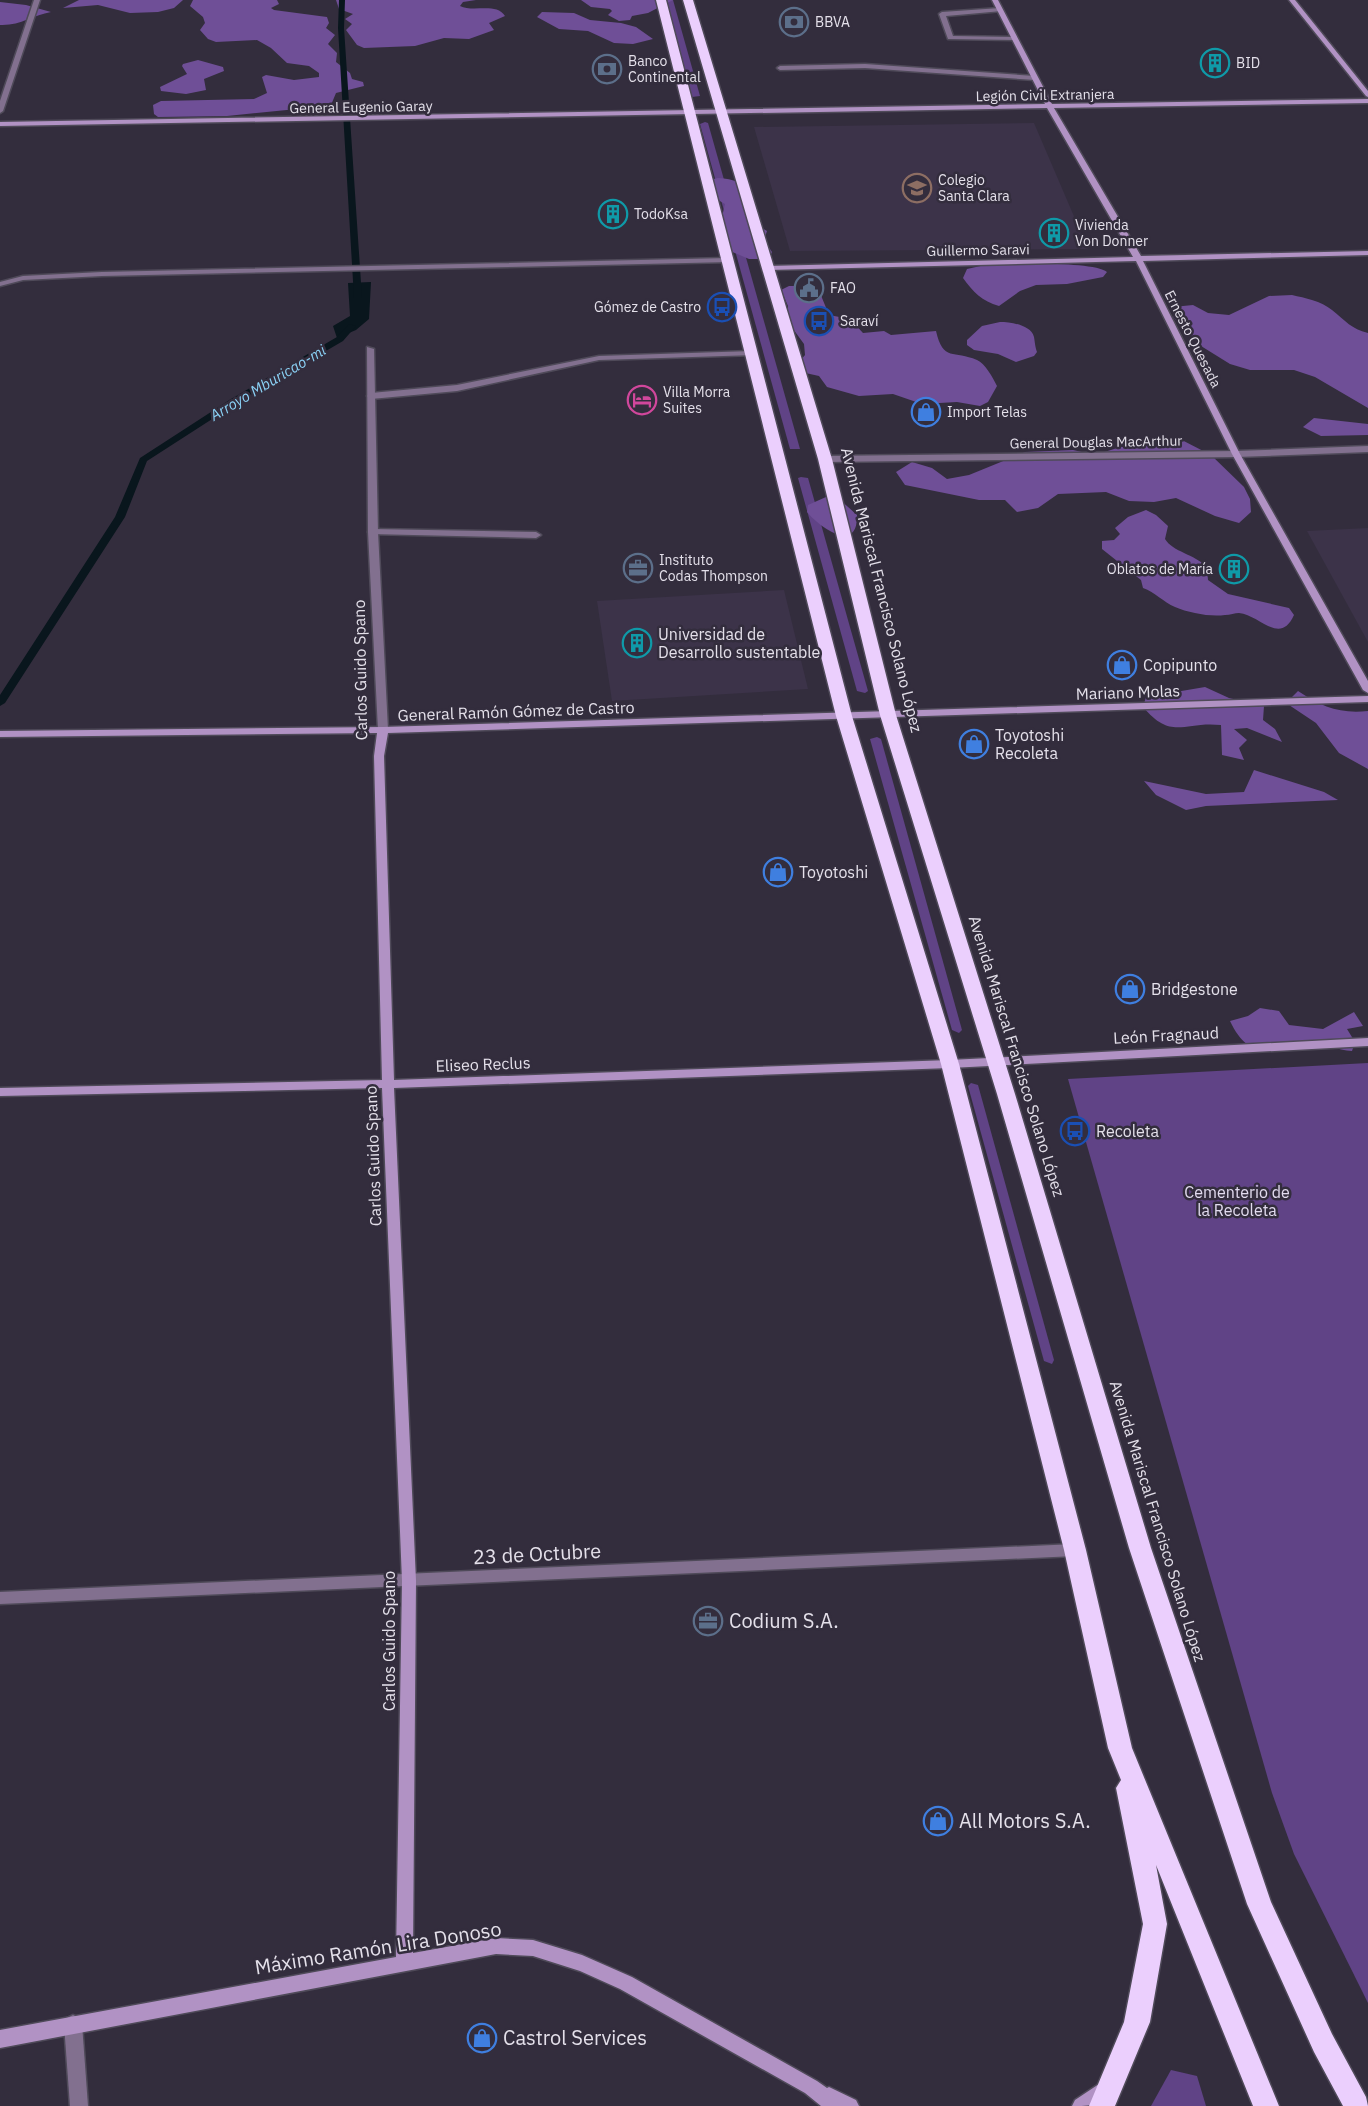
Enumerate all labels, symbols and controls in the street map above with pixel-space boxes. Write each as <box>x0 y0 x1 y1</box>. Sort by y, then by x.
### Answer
bank icon: BBVA <box>778 6 810 38</box>
place label: BBVA <box>815 13 850 31</box>
building icon: BID <box>1199 47 1231 79</box>
place label: Banco Continental <box>628 52 701 86</box>
bank icon: Banco Continental <box>591 53 623 85</box>
place label: BID <box>1236 54 1260 72</box>
street label: Legión Civil Extranjera <box>976 85 1115 105</box>
street label: General Eugenio Garay <box>289 97 433 117</box>
place label: Colegio Santa Clara <box>938 171 1010 205</box>
school or university icon: Colegio Santa Clara <box>901 172 933 204</box>
building icon: TodoKsa <box>597 198 629 230</box>
place label: TodoKsa <box>634 205 689 223</box>
place label: Vivienda Von Donner <box>1075 216 1148 250</box>
building icon: Vivienda Von Donner <box>1038 217 1070 249</box>
street label: Guillermo Saravi <box>926 240 1030 260</box>
public building icon: FAO <box>793 272 825 304</box>
place label: FAO <box>830 279 856 297</box>
street label: Ernesto Quesada <box>1161 287 1226 391</box>
bus stop icon: Gómez de Castro <box>706 291 738 323</box>
place label: Gómez de Castro <box>594 298 701 316</box>
bus stop icon: Saraví <box>803 305 835 337</box>
place label: Saraví <box>840 312 879 330</box>
water label: Arroyo Mburicao-mi <box>205 340 329 425</box>
place label: Villa Morra Suites <box>663 383 731 417</box>
hotel icon: Villa Morra Suites <box>626 384 658 416</box>
shop icon: Import Telas <box>910 396 942 428</box>
place label: Import Telas <box>947 403 1027 421</box>
street label: General Douglas MacArthur <box>1009 431 1183 453</box>
street label: Avenida Mariscal Francisco Solano López <box>837 445 927 735</box>
place label: Instituto Codas Thompson <box>659 551 768 585</box>
office icon: Instituto Codas Thompson <box>622 552 654 584</box>
building icon: Oblatos de María <box>1218 553 1250 585</box>
place label: Oblatos de María <box>1107 560 1214 578</box>
street label: Carlos Guido Spano <box>349 599 371 740</box>
place label: Universidad de Desarrollo sustentable <box>658 624 821 662</box>
building icon: Universidad de Desarrollo sustentable <box>621 627 653 659</box>
shop icon: Copipunto <box>1106 649 1138 681</box>
place label: Copipunto <box>1143 655 1217 675</box>
street label: Mariano Molas <box>1075 680 1181 704</box>
street label: General Ramón Gómez de Castro <box>397 697 635 725</box>
place label: Toyotoshi Recoleta <box>995 725 1064 763</box>
shop icon: Toyotoshi Recoleta <box>958 728 990 760</box>
shop icon: Toyotoshi <box>762 856 794 888</box>
place label: Toyotoshi <box>799 862 868 882</box>
street label: Avenida Mariscal Francisco Solano López <box>965 913 1069 1199</box>
shop icon: Bridgestone <box>1114 973 1146 1005</box>
place label: Bridgestone <box>1151 979 1238 999</box>
street label: León Fragnaud <box>1113 1022 1219 1048</box>
street label: Eliseo Reclus <box>435 1052 531 1076</box>
street label: Carlos Guido Spano <box>361 1085 385 1227</box>
bus stop icon: Recoleta <box>1059 1115 1091 1147</box>
place label: Recoleta <box>1096 1121 1159 1141</box>
park label: Cementerio de la Recoleta <box>1184 1182 1290 1220</box>
street label: Avenida Mariscal Francisco Solano López <box>1106 1378 1210 1664</box>
street label: 23 de Octubre <box>472 1537 602 1570</box>
street label: Carlos Guido Spano <box>379 1571 399 1711</box>
office icon: Codium S.A. <box>692 1605 724 1637</box>
place label: Codium S.A. <box>729 1607 839 1634</box>
shop icon: All Motors S.A. <box>922 1805 954 1837</box>
place label: All Motors S.A. <box>959 1807 1091 1834</box>
street label: Máximo Ramón Lira Donoso <box>253 1915 503 1980</box>
shop icon: Castrol Services <box>466 2022 498 2054</box>
place label: Castrol Services <box>503 2024 647 2051</box>

